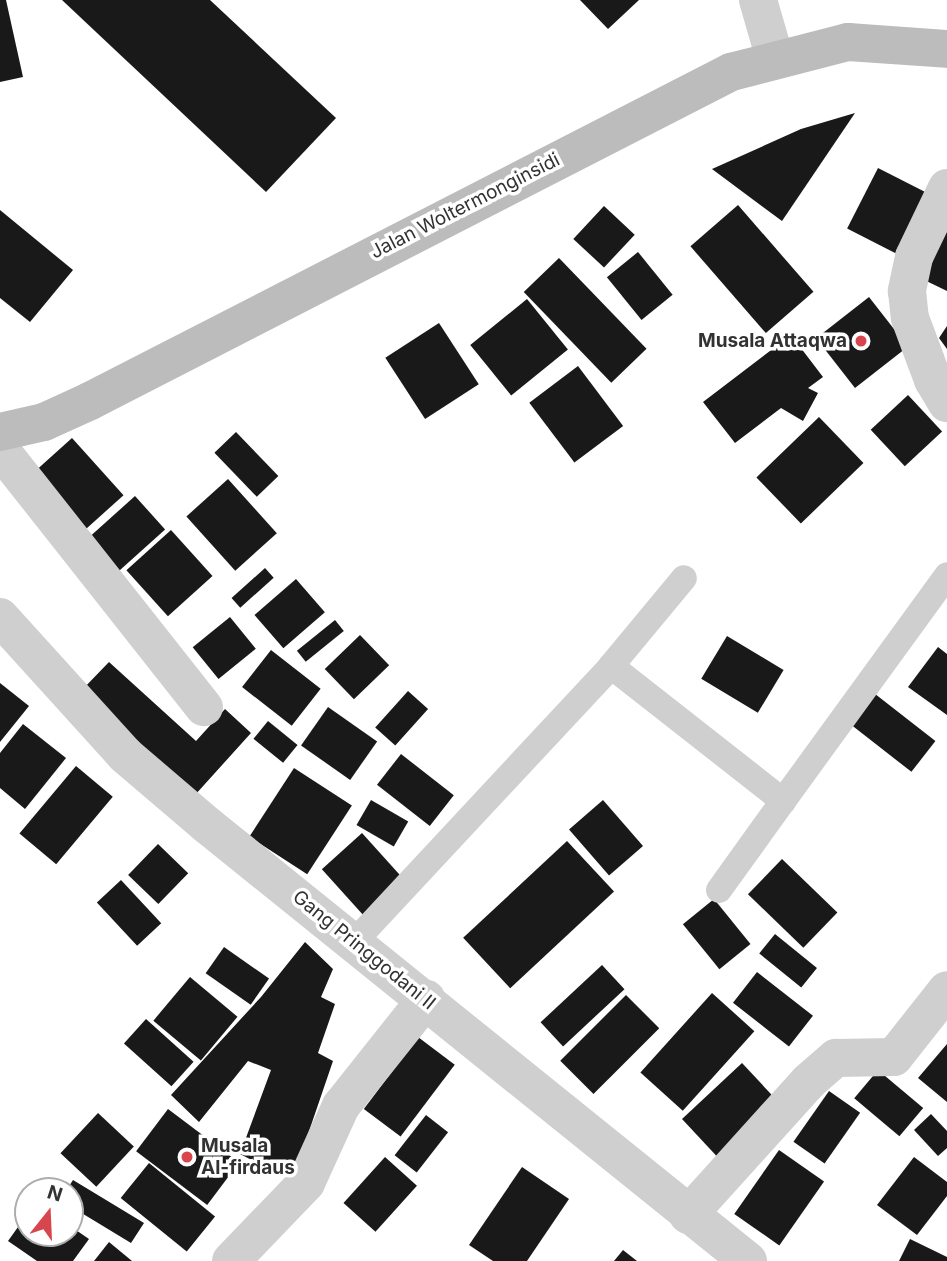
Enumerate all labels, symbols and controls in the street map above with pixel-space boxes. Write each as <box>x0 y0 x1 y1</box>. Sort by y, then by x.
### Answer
street label: Jalan Woltermonginsidi <box>366 148 564 264</box>
place label: Musala Attaqwa <box>698 330 847 352</box>
marker: Musala Attaqwa <box>853 333 869 349</box>
street label: Gang Pringgodani II <box>288 885 440 1015</box>
place label: Musala Al-firdaus <box>201 1135 295 1179</box>
marker: Musala Al-firdaus <box>179 1149 195 1165</box>
north arrow <box>14 1177 84 1247</box>
text: N <box>45 1180 65 1207</box>

